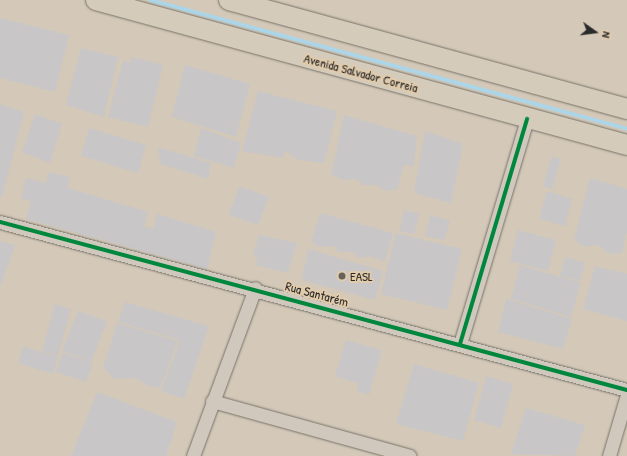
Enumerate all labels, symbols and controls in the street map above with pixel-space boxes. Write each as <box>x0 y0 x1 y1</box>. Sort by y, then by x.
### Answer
north arrow <box>575 12 615 52</box>
text: N <box>599 30 614 39</box>
street label: Avenida Salvador Correia <box>302 50 420 96</box>
place label: EASL <box>350 268 373 284</box>
marker: EASL <box>337 271 347 281</box>
street label: Rua Santarém <box>284 278 350 310</box>

